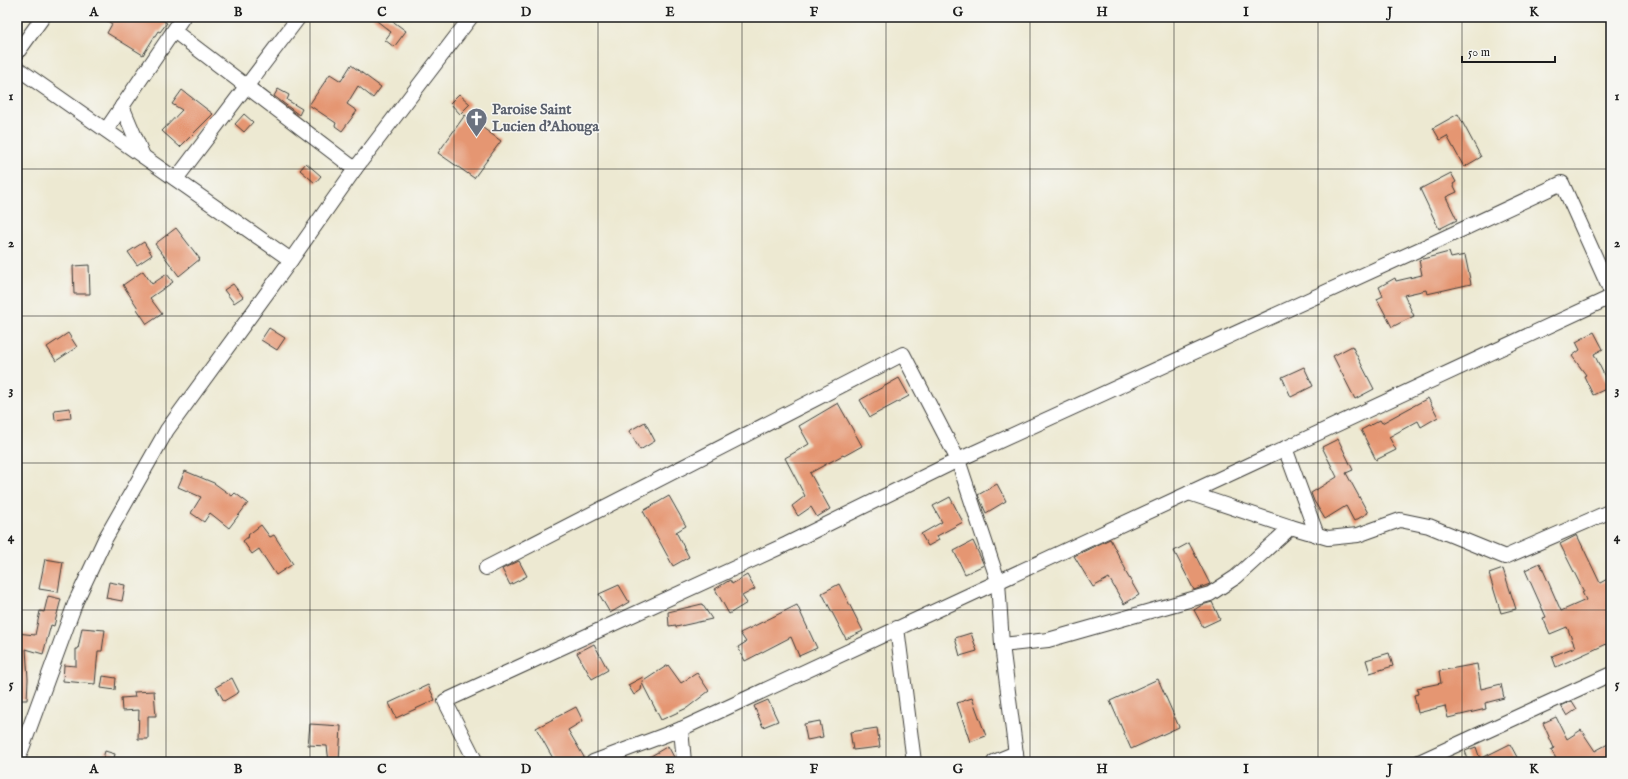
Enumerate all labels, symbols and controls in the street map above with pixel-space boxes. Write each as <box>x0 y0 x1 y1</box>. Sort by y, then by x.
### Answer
text: A <box>89 4 100 21</box>
text: B <box>234 4 243 21</box>
text: C <box>377 4 387 21</box>
text: D <box>521 4 532 21</box>
text: E <box>665 4 675 21</box>
text: F <box>810 4 819 21</box>
text: G <box>953 4 964 21</box>
text: H <box>1096 4 1108 21</box>
text: I <box>1243 4 1249 21</box>
text: J <box>1385 4 1393 21</box>
text: K <box>1529 4 1539 21</box>
scale bar <box>1462 38 1555 64</box>
text: 50 m <box>1468 45 1490 60</box>
text: 1 <box>9 88 14 105</box>
text: 1 <box>1615 88 1620 105</box>
place label: Paroise Saint Lucien d'Ahouga <box>492 100 599 136</box>
church icon: Paroise Saint Lucien d'Ahouga <box>464 105 490 138</box>
text: 2 <box>8 235 14 252</box>
text: 2 <box>1614 235 1620 252</box>
text: 3 <box>9 382 14 399</box>
text: 3 <box>1615 382 1620 399</box>
text: 4 <box>8 529 15 546</box>
text: 4 <box>1614 529 1621 546</box>
text: 5 <box>9 676 14 693</box>
text: 5 <box>1615 676 1620 693</box>
text: A <box>89 761 100 778</box>
text: B <box>234 761 243 778</box>
text: C <box>377 761 387 778</box>
text: D <box>521 761 532 778</box>
text: E <box>665 761 675 778</box>
text: F <box>810 761 819 778</box>
text: G <box>953 761 964 778</box>
text: H <box>1096 761 1108 778</box>
text: I <box>1243 761 1249 778</box>
text: J <box>1385 761 1393 778</box>
text: K <box>1529 761 1539 778</box>

